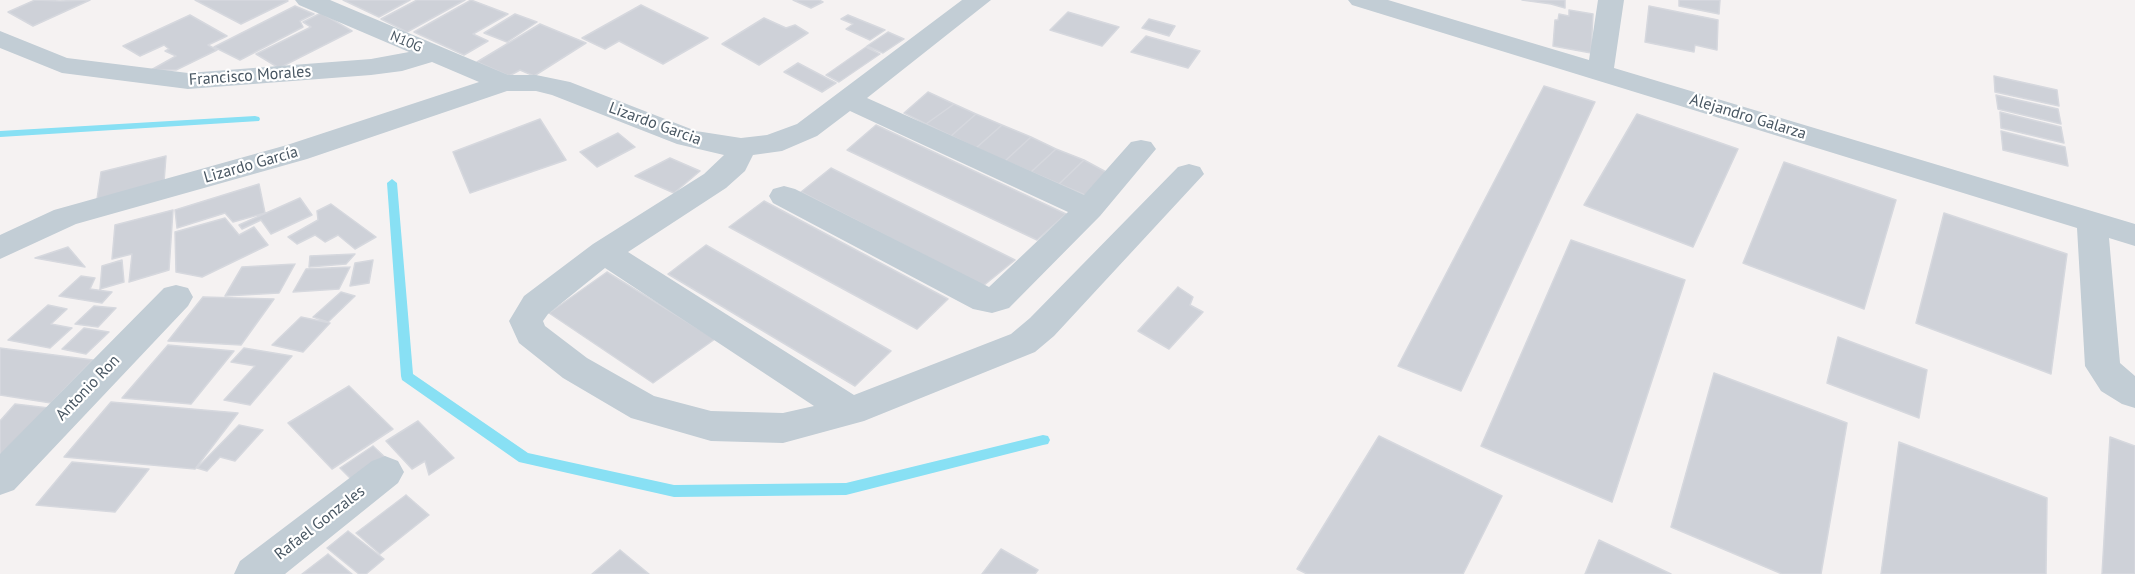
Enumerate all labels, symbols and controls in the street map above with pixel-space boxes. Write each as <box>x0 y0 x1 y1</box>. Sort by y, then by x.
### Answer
street label: N10G <box>387 28 425 56</box>
street label: Francisco Morales <box>188 62 312 90</box>
street label: Alejandro Galarza <box>1687 90 1809 144</box>
street label: Lizardo Garcia <box>606 98 704 150</box>
street label: Lizardo García <box>202 142 300 188</box>
street label: Antonio Ron <box>52 351 124 425</box>
street label: Rafael Gonzales <box>271 482 369 564</box>

